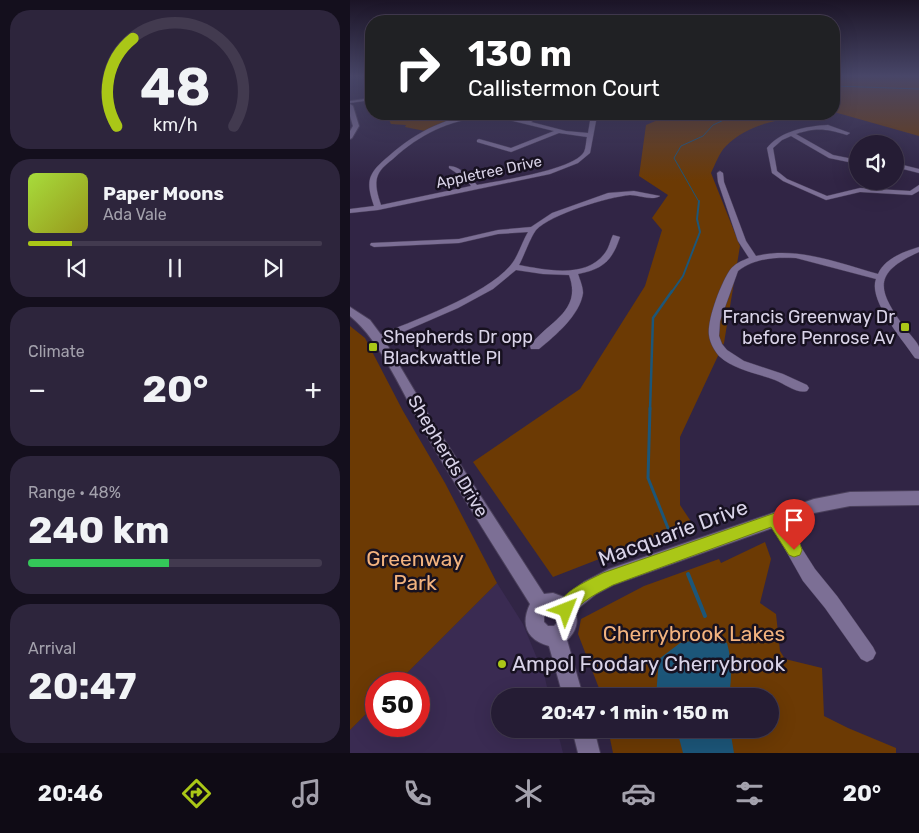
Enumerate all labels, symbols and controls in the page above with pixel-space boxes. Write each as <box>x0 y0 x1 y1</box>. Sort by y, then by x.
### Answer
text: 130 m <box>468 33 572 75</box>
icon: right <box>385 35 450 100</box>
text: 48 <box>140 56 210 118</box>
text: Callistermon Court <box>468 75 660 102</box>
text: km/h <box>153 114 197 135</box>
map controls <box>849 135 904 190</box>
button: sound <box>849 135 904 190</box>
street label: Appletree Drive <box>434 152 544 192</box>
text: Paper Moons <box>103 182 224 205</box>
text: Ada Vale <box>103 205 167 224</box>
icon: previous <box>63 254 91 282</box>
icon: pause <box>161 254 189 282</box>
icon: next <box>259 254 287 282</box>
place label: Francis Greenway Dr before Penrose Av <box>722 306 895 349</box>
marker: Francis Greenway Dr before Penrose Av <box>899 321 911 333</box>
place label: Shepherds Dr opp Blackwattle Pl <box>383 326 533 369</box>
marker: Shepherds Dr opp Blackwattle Pl <box>367 341 379 353</box>
text: Climate <box>28 342 85 361</box>
text: 20° <box>142 366 208 412</box>
text: − <box>28 373 46 406</box>
text: + <box>305 373 322 406</box>
street label: Shepherds Drive <box>403 391 493 521</box>
text: Range · 48% <box>28 483 121 502</box>
street label: Macquarie Drive <box>595 494 751 571</box>
pin <box>773 499 815 550</box>
icon: arrive <box>780 506 808 534</box>
text: 240 km <box>28 507 169 553</box>
park label: Greenway Park <box>366 546 464 595</box>
position arrow <box>539 583 591 635</box>
park label: Cherrybrook Lakes <box>603 621 785 646</box>
text: Arrival <box>28 639 76 658</box>
place label: Ampol Foodary Cherrybrook <box>512 651 785 676</box>
marker: Ampol Foodary Cherrybrook <box>496 658 508 670</box>
text: 20:47 <box>28 663 136 709</box>
speed limit sign: 50 <box>365 672 430 737</box>
text: 20:47 · 1 min · 150 m <box>541 701 729 724</box>
icon: directions <box>179 776 214 811</box>
icon: music <box>289 776 324 811</box>
icon: phone <box>400 776 435 811</box>
icon: climate <box>511 776 546 811</box>
icon: car <box>621 776 656 811</box>
icon: filters <box>732 776 767 811</box>
text: 20:46 <box>38 780 103 807</box>
text: 20° <box>843 780 881 807</box>

